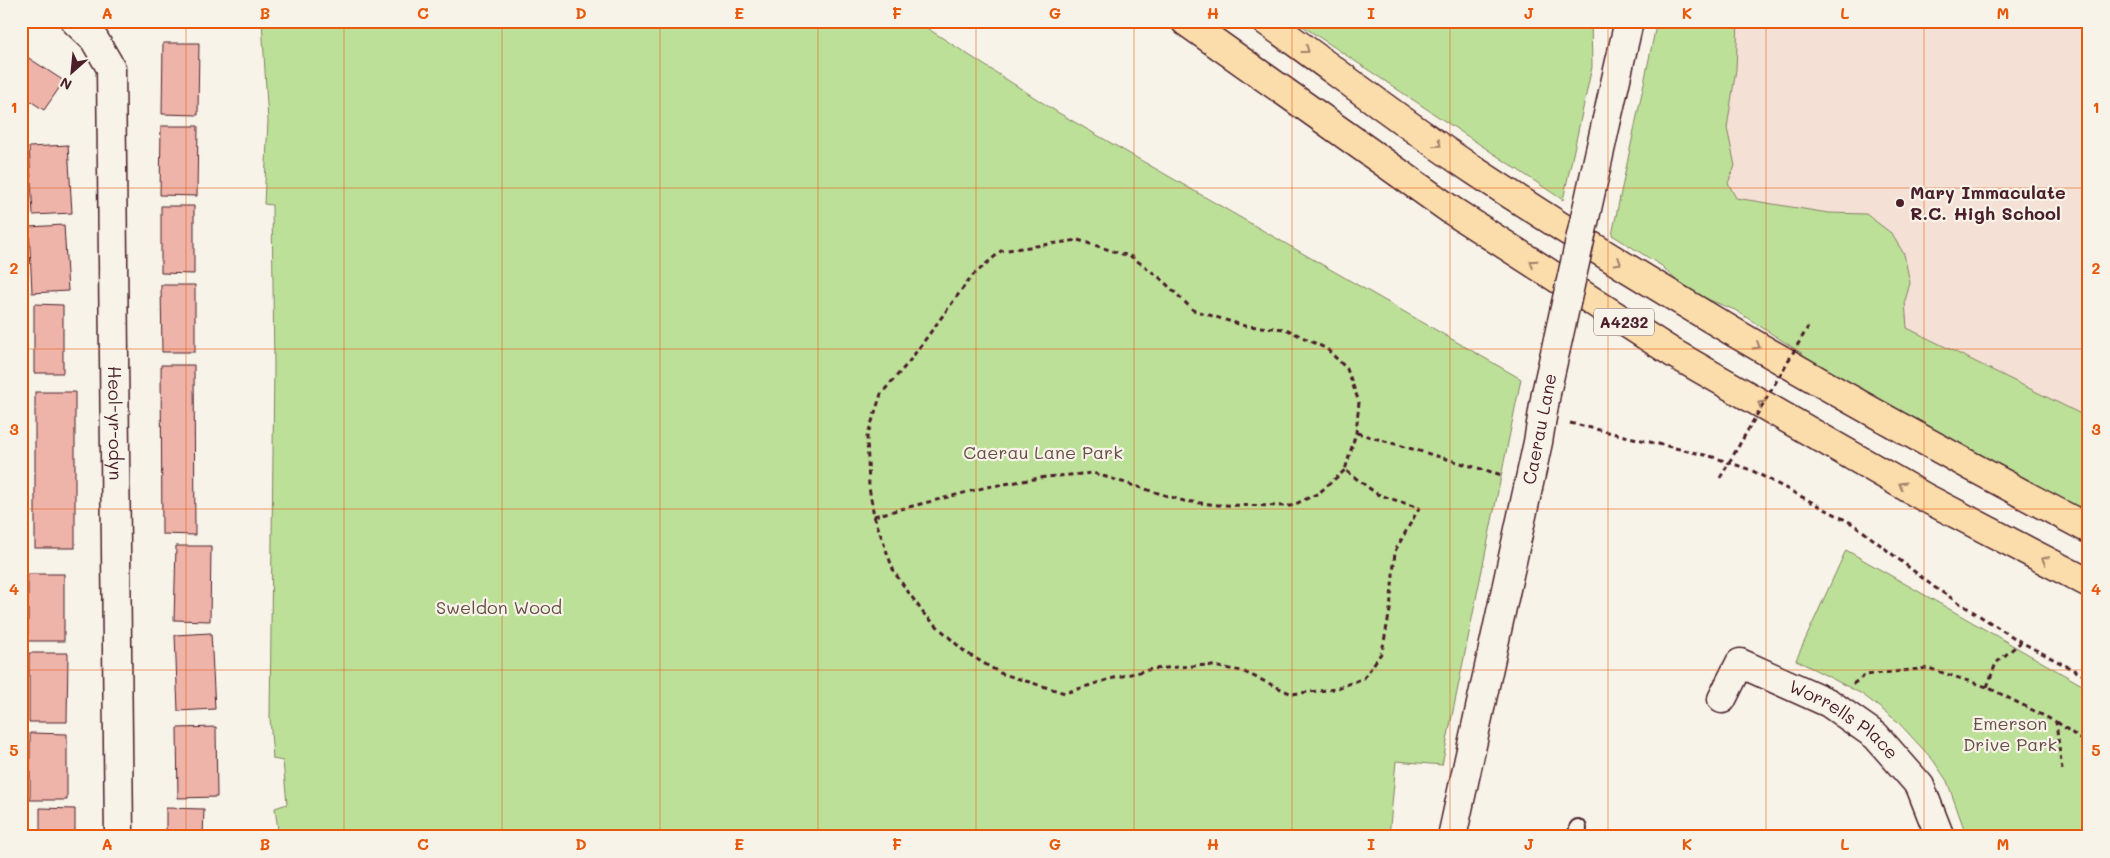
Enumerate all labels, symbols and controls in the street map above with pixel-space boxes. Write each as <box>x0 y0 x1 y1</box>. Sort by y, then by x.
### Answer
text: A <box>101 2 113 23</box>
text: B <box>260 2 270 23</box>
text: C <box>417 2 429 23</box>
text: D <box>575 2 587 23</box>
text: E <box>734 2 744 23</box>
text: F <box>892 2 902 23</box>
text: G <box>1049 2 1061 23</box>
text: H <box>1207 2 1219 23</box>
text: I <box>1367 2 1375 23</box>
text: J <box>1524 2 1534 23</box>
text: K <box>1682 2 1692 23</box>
text: L <box>1840 2 1850 23</box>
text: M <box>1997 2 2009 23</box>
one-way arrow <box>1300 44 1310 53</box>
north arrow <box>48 48 98 98</box>
text: N <box>57 73 75 95</box>
text: 1 <box>10 96 18 117</box>
text: 1 <box>2092 96 2100 117</box>
one-way arrow <box>1432 139 1441 147</box>
place label: Mary Immaculate R.C. High School <box>1910 180 2066 225</box>
marker: Mary Immaculate R.C. High School <box>1894 197 1906 209</box>
one-way arrow <box>1612 255 1621 265</box>
text: 2 <box>10 257 19 278</box>
text: 2 <box>2092 257 2101 278</box>
one-way arrow <box>1530 260 1539 269</box>
road number: A4232 <box>1594 308 1654 336</box>
one-way arrow <box>1751 340 1760 350</box>
street label: Heol-yr-odyn <box>103 366 128 480</box>
street label: Caerau Lane <box>1516 371 1562 486</box>
one-way arrow <box>1757 400 1766 410</box>
text: 3 <box>9 418 19 439</box>
text: 3 <box>2091 418 2101 439</box>
park label: Caerau Lane Park <box>963 440 1123 464</box>
one-way arrow <box>1898 481 1907 491</box>
one-way arrow <box>2042 556 2051 566</box>
text: 4 <box>9 578 19 599</box>
text: 4 <box>2091 578 2101 599</box>
park label: Sweldon Wood <box>436 595 562 619</box>
street label: Worrells Place <box>1786 674 1904 764</box>
park label: Emerson Drive Park <box>1963 711 2057 756</box>
text: 5 <box>9 739 19 760</box>
text: 5 <box>2091 739 2101 760</box>
text: A <box>101 833 113 854</box>
text: B <box>260 833 270 854</box>
text: C <box>417 833 429 854</box>
text: D <box>575 833 587 854</box>
text: E <box>734 833 744 854</box>
text: F <box>892 833 902 854</box>
text: G <box>1049 833 1061 854</box>
text: H <box>1207 833 1219 854</box>
text: I <box>1367 833 1375 854</box>
text: J <box>1524 833 1534 854</box>
text: K <box>1682 833 1692 854</box>
text: L <box>1840 833 1850 854</box>
text: M <box>1997 833 2009 854</box>

